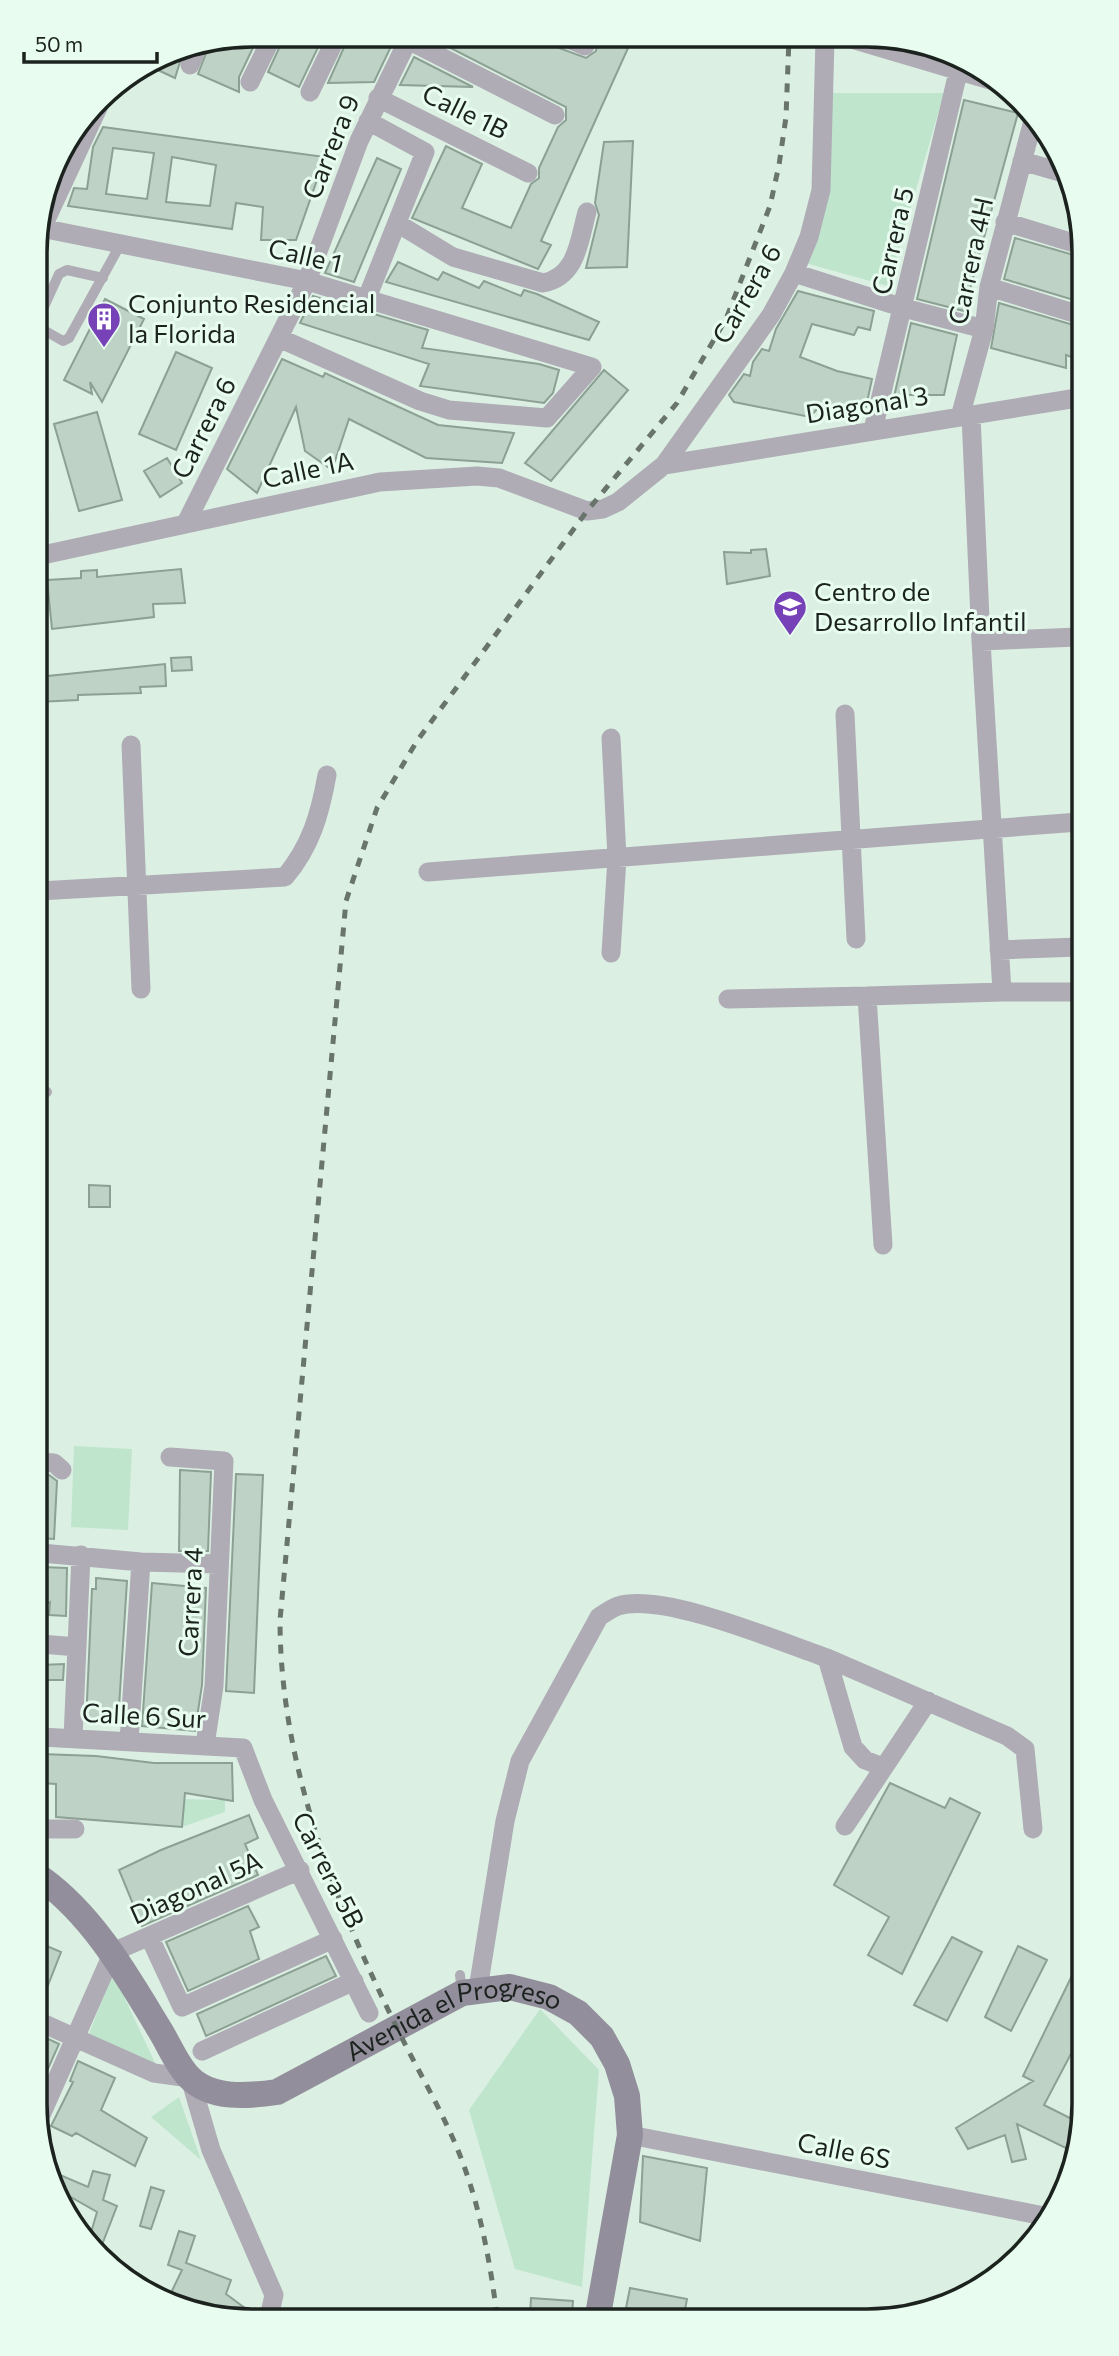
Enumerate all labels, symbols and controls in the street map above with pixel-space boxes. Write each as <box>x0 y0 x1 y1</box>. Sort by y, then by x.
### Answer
scale bar <box>24 21 158 65</box>
text: 50 m <box>35 31 83 56</box>
street label: Calle 1B <box>418 77 513 145</box>
street label: Carrera 9 <box>295 90 365 203</box>
street label: Carrera 5 <box>864 184 919 297</box>
street label: Carrera 4H <box>941 194 998 327</box>
street label: Calle 1 <box>266 231 345 278</box>
street label: Carrera 6 <box>705 238 787 349</box>
place label: Conjunto Residencial la Florida <box>128 287 375 348</box>
building icon: Conjunto Residencial la Florida <box>85 300 123 349</box>
street label: Carrera 6 <box>164 371 241 483</box>
street label: Diagonal 3 <box>803 379 930 429</box>
street label: Calle 1A <box>259 444 356 493</box>
place label: Centro de Desarrollo Infantil <box>814 575 1027 636</box>
school or university icon: Centro de Desarrollo Infantil <box>771 588 809 637</box>
street label: Carrera 4 <box>171 1546 208 1658</box>
street label: Calle 6 Sur <box>81 1696 207 1733</box>
street label: Carrera 5B <box>287 1806 372 1932</box>
street label: Diagonal 5A <box>125 1844 266 1929</box>
street label: Avenida el Progreso <box>340 1970 569 2066</box>
street label: Calle 6S <box>795 2125 894 2174</box>

